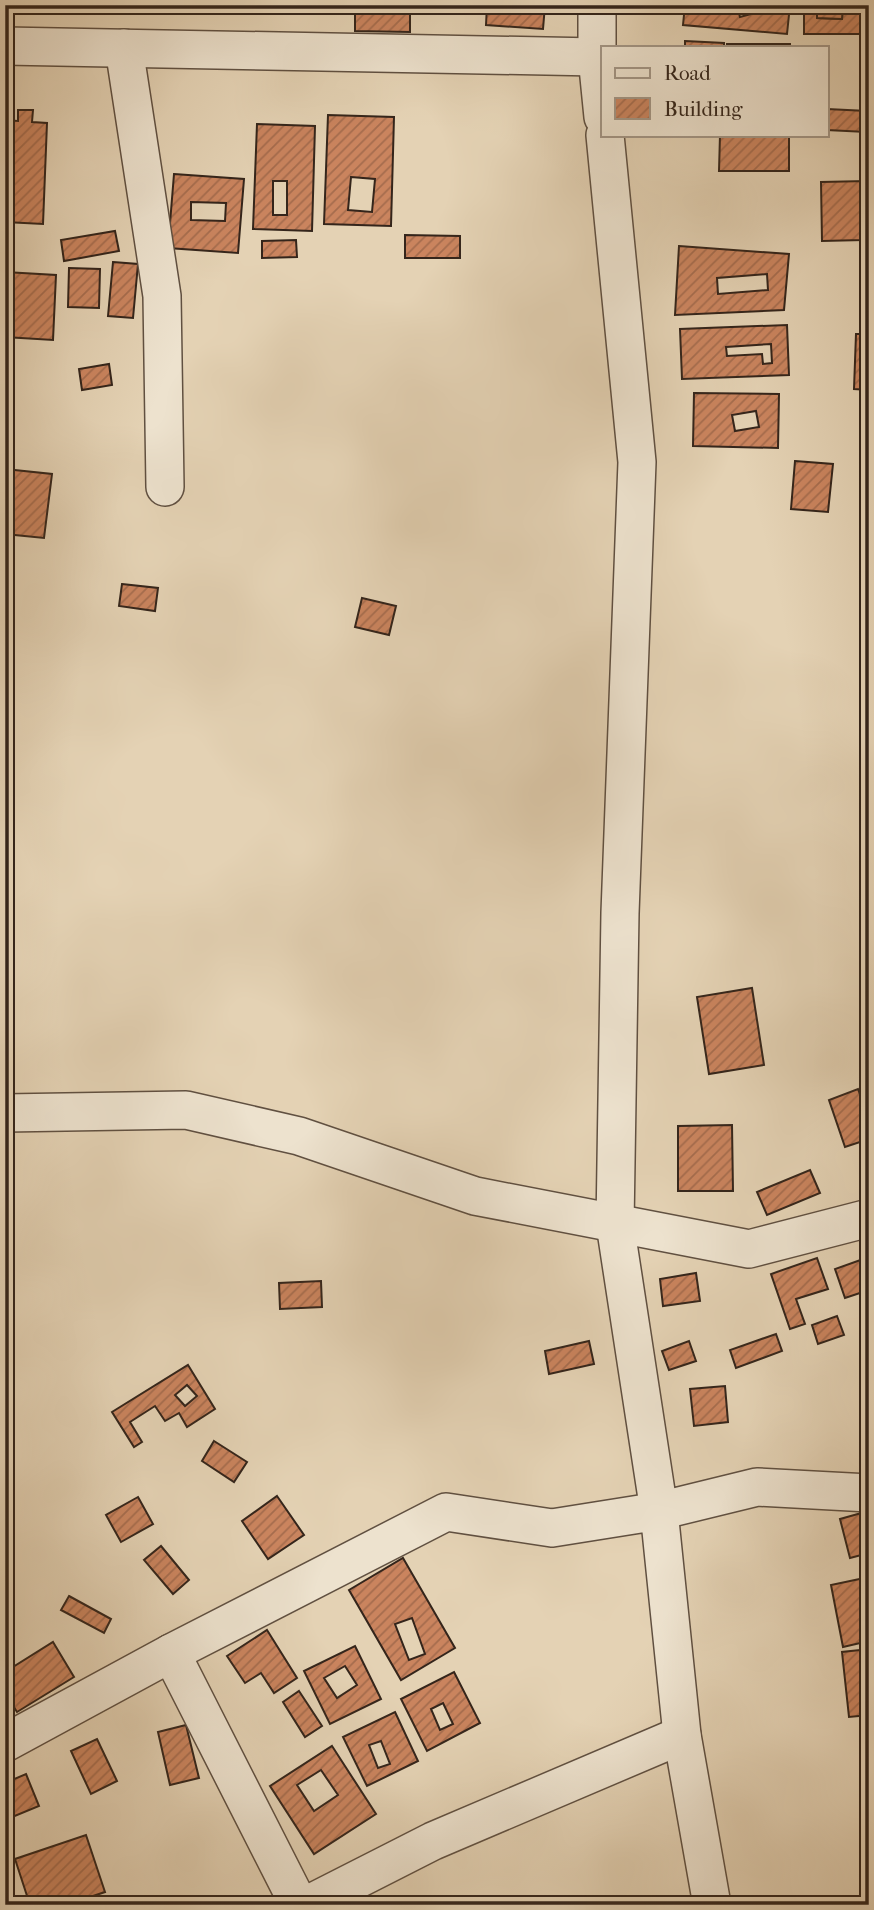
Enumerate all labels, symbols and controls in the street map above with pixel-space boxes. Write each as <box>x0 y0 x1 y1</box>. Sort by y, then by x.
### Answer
legend <box>601 46 828 136</box>
text: Road <box>664 61 711 85</box>
text: Building <box>664 97 743 121</box>

